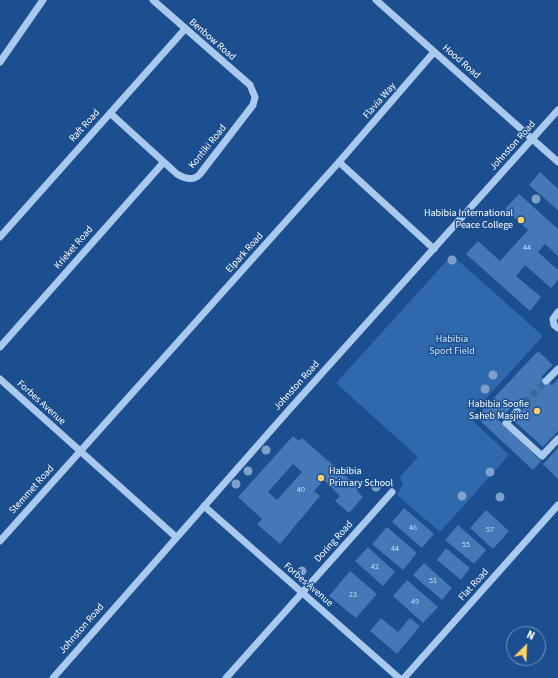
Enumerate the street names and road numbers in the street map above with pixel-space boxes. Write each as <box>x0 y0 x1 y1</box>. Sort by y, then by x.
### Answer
street label: Benbow Road <box>186 16 238 64</box>
street label: Hood Road <box>440 42 482 82</box>
street label: Flavia Way <box>361 80 399 122</box>
street label: Raft Road <box>67 107 103 145</box>
street label: Johnston Road <box>488 119 538 173</box>
street label: Kontiki Road <box>187 123 229 171</box>
street label: Krieket Road <box>52 224 96 272</box>
street label: Elpark Road <box>224 230 266 276</box>
street label: Johnston Road <box>272 359 322 413</box>
street label: Forbes Avenue <box>14 378 68 428</box>
street label: Stemmet Road <box>7 463 57 517</box>
street label: Doring Road <box>312 519 356 565</box>
street label: Forbes Avenue <box>281 560 335 610</box>
street label: Flat Road <box>456 566 492 604</box>
street label: Johnston Road <box>57 601 107 657</box>

